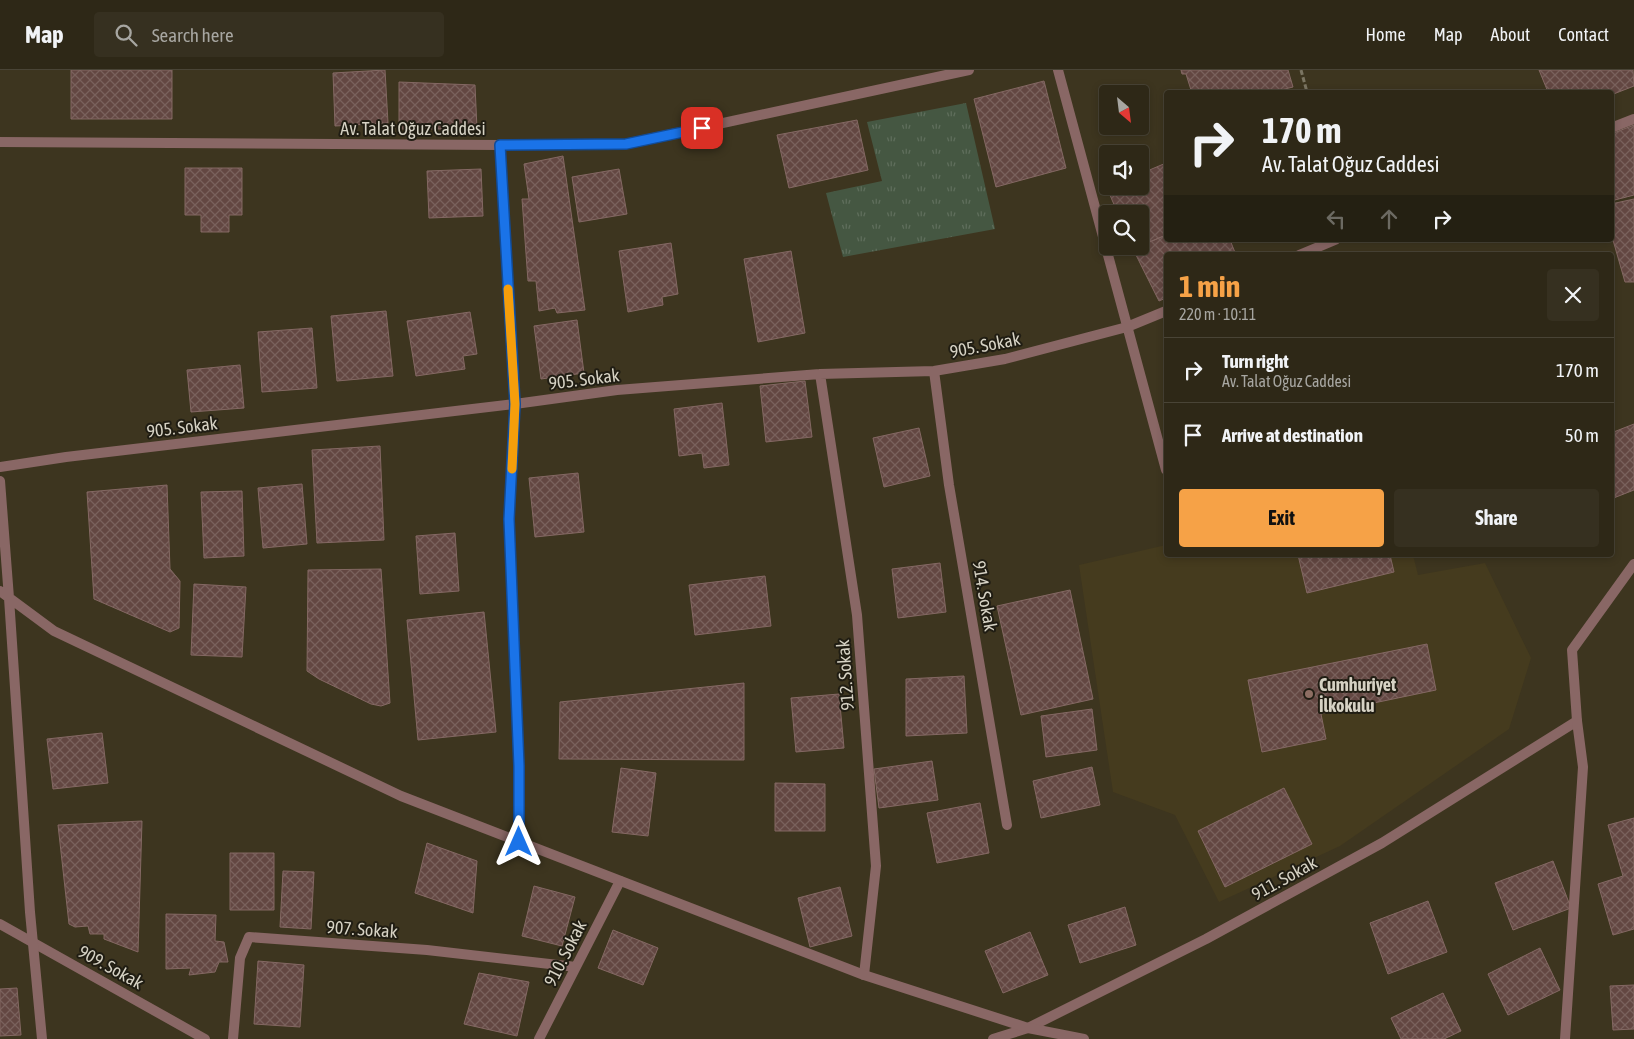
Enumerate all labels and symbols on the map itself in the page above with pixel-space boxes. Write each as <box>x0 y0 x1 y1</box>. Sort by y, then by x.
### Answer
north arrow <box>1099 85 1149 135</box>
pin <box>681 107 723 149</box>
street label: Av. Talat Oğuz Caddesi <box>340 118 486 139</box>
street label: 905. Sokak <box>948 328 1022 362</box>
street label: 905. Sokak <box>547 364 621 394</box>
street label: 905. Sokak <box>145 412 219 442</box>
street label: 914. Sokak <box>968 559 1002 633</box>
street label: 912. Sokak <box>832 639 858 711</box>
place label: Cumhuriyet İlkokulu <box>1319 674 1397 716</box>
marker: Cumhuriyet İlkokulu <box>1303 688 1315 700</box>
position arrow <box>492 815 544 867</box>
street label: 911. Sokak <box>1248 851 1320 904</box>
street label: 907. Sokak <box>326 916 398 942</box>
street label: 910. Sokak <box>539 916 591 990</box>
street label: 909. Sokak <box>75 941 147 994</box>

